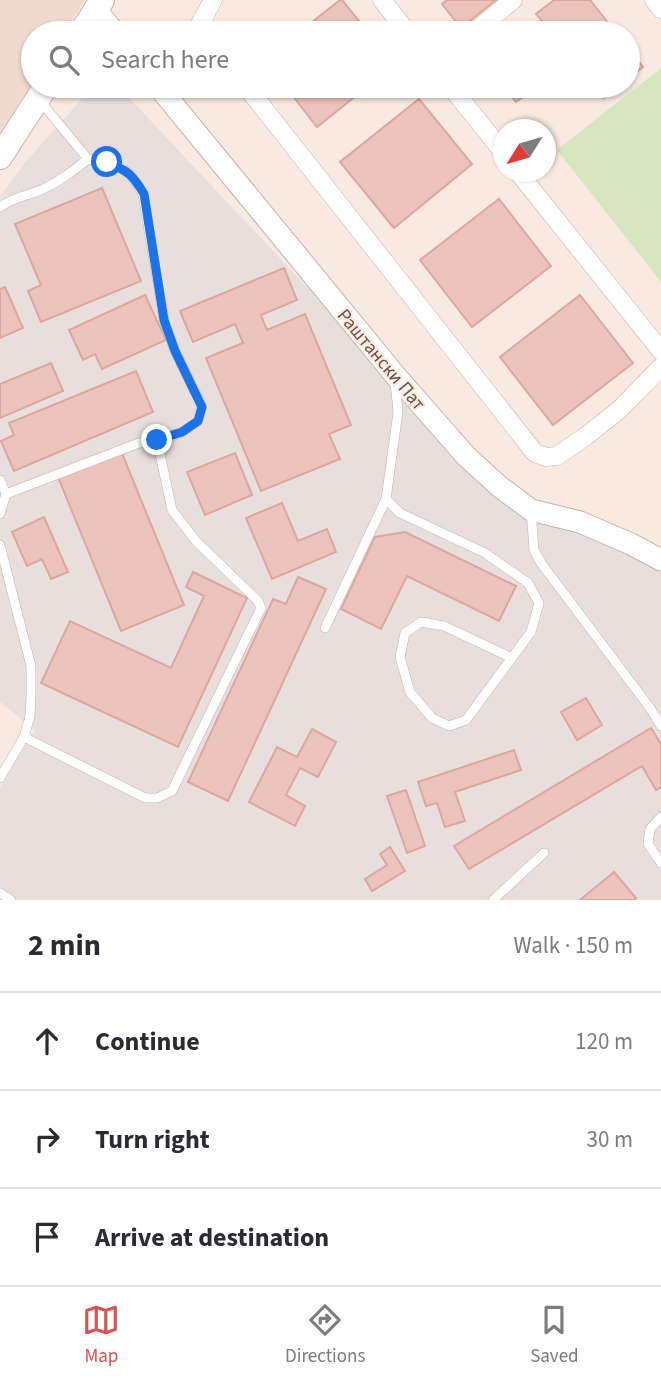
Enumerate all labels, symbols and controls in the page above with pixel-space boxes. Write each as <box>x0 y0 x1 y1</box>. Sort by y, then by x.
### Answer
search box <box>21 21 640 98</box>
icon: search <box>45 41 83 79</box>
text: Search here <box>101 41 229 78</box>
north arrow <box>493 119 556 182</box>
route start <box>91 146 122 177</box>
street label: Раштански Пат <box>330 303 432 417</box>
route end <box>141 424 172 455</box>
text: 2 min <box>28 924 101 967</box>
text: Walk · 150 m <box>514 929 633 962</box>
icon: ahead <box>28 1022 66 1060</box>
text: Continue <box>95 1023 200 1060</box>
text: 120 m <box>575 1025 633 1058</box>
icon: right <box>28 1120 66 1158</box>
text: Turn right <box>95 1121 210 1158</box>
text: 30 m <box>586 1123 633 1156</box>
icon: arrive <box>28 1218 66 1256</box>
text: Arrive at destination <box>95 1219 329 1256</box>
tab: Map <box>82 1301 120 1370</box>
tab: Directions <box>285 1301 365 1370</box>
tab: Saved <box>530 1301 579 1370</box>

